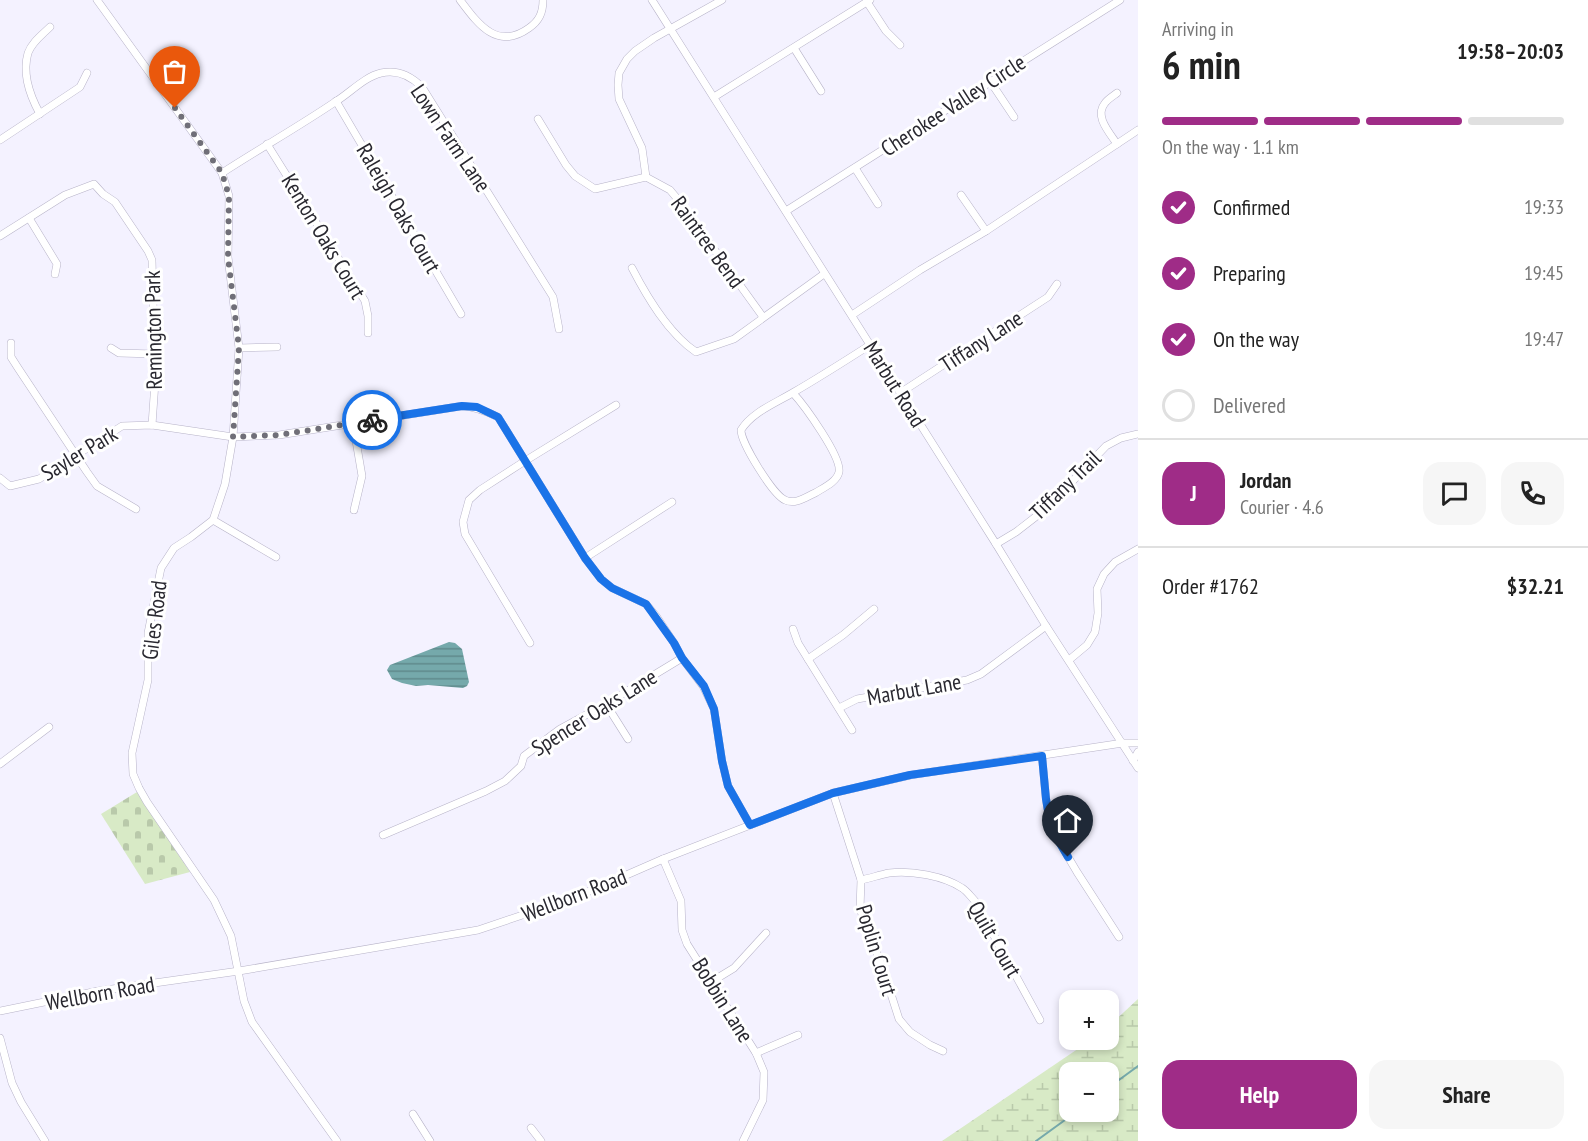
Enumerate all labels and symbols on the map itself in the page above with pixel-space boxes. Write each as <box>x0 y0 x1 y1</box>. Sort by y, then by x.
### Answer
pin <box>149 46 200 108</box>
street label: Cherokee Valley Circle <box>875 48 1031 162</box>
street label: Lown Farm Lane <box>405 79 497 197</box>
street label: Raleigh Oaks Court <box>351 138 447 278</box>
street label: Kenton Oaks Court <box>276 168 372 304</box>
street label: Raintree Bend <box>665 190 751 294</box>
street label: Remington Park <box>138 270 168 390</box>
street label: Tiffany Lane <box>934 304 1028 378</box>
street label: Marbut Road <box>858 336 932 432</box>
courier <box>342 390 402 450</box>
street label: Sayler Park <box>36 419 123 487</box>
street label: Tiffany Trail <box>1023 443 1107 526</box>
street label: Giles Road <box>135 579 173 661</box>
street label: Spencer Oaks Lane <box>526 662 662 762</box>
street label: Marbut Lane <box>865 667 963 711</box>
pin <box>1042 795 1093 857</box>
street label: Wellborn Road <box>518 862 630 928</box>
street label: Quilt Court <box>962 896 1028 982</box>
street label: Poplin Court <box>850 901 904 999</box>
street label: Bobbin Lane <box>686 953 760 1047</box>
street label: Wellborn Road <box>43 970 157 1016</box>

